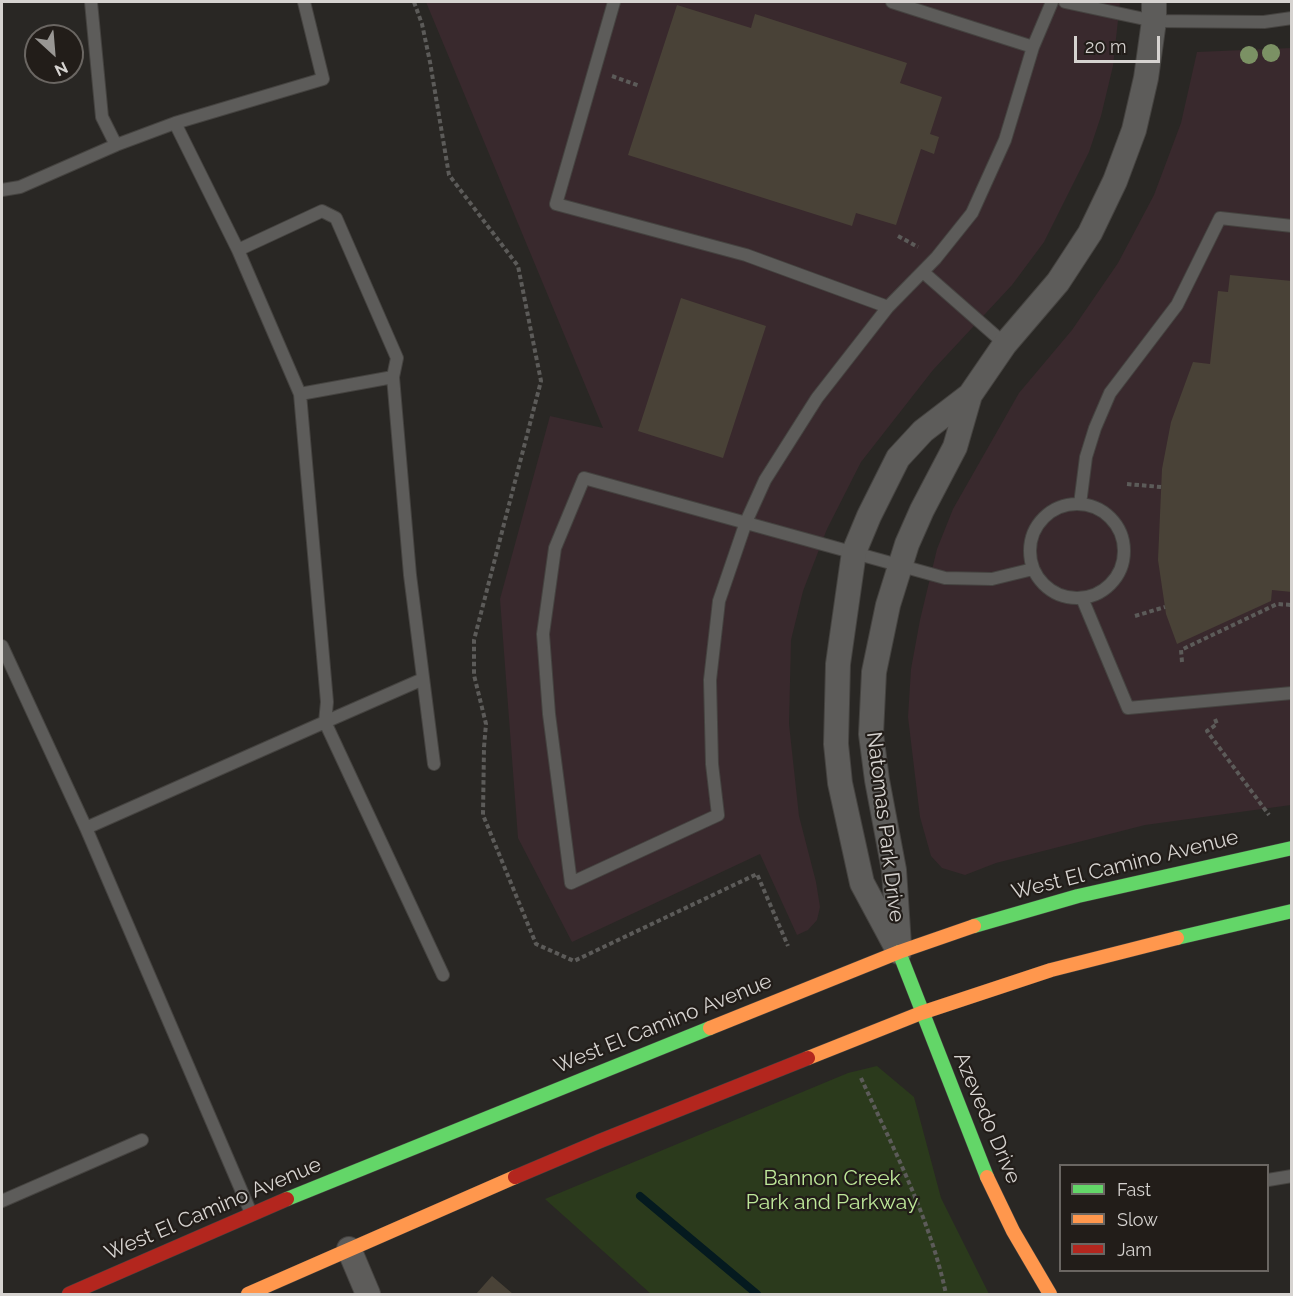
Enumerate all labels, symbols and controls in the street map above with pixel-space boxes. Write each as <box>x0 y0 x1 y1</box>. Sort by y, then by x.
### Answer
north arrow <box>24 24 84 84</box>
scale bar <box>1077 24 1162 62</box>
text: 20 m <box>1085 36 1127 57</box>
text: N <box>52 58 71 80</box>
street label: Natomas Park Drive <box>861 730 909 924</box>
street label: West El Camino Avenue <box>1009 825 1241 905</box>
street label: West El Camino Avenue <box>550 969 776 1079</box>
street label: Azevedo Drive <box>948 1048 1026 1188</box>
street label: West El Camino Avenue <box>101 1152 325 1266</box>
legend <box>1059 1164 1269 1272</box>
park label: Bannon Creek Park and Parkway <box>746 1166 918 1216</box>
text: Fast <box>1117 1179 1151 1200</box>
text: Slow <box>1117 1209 1158 1230</box>
text: Jam <box>1117 1239 1152 1260</box>

